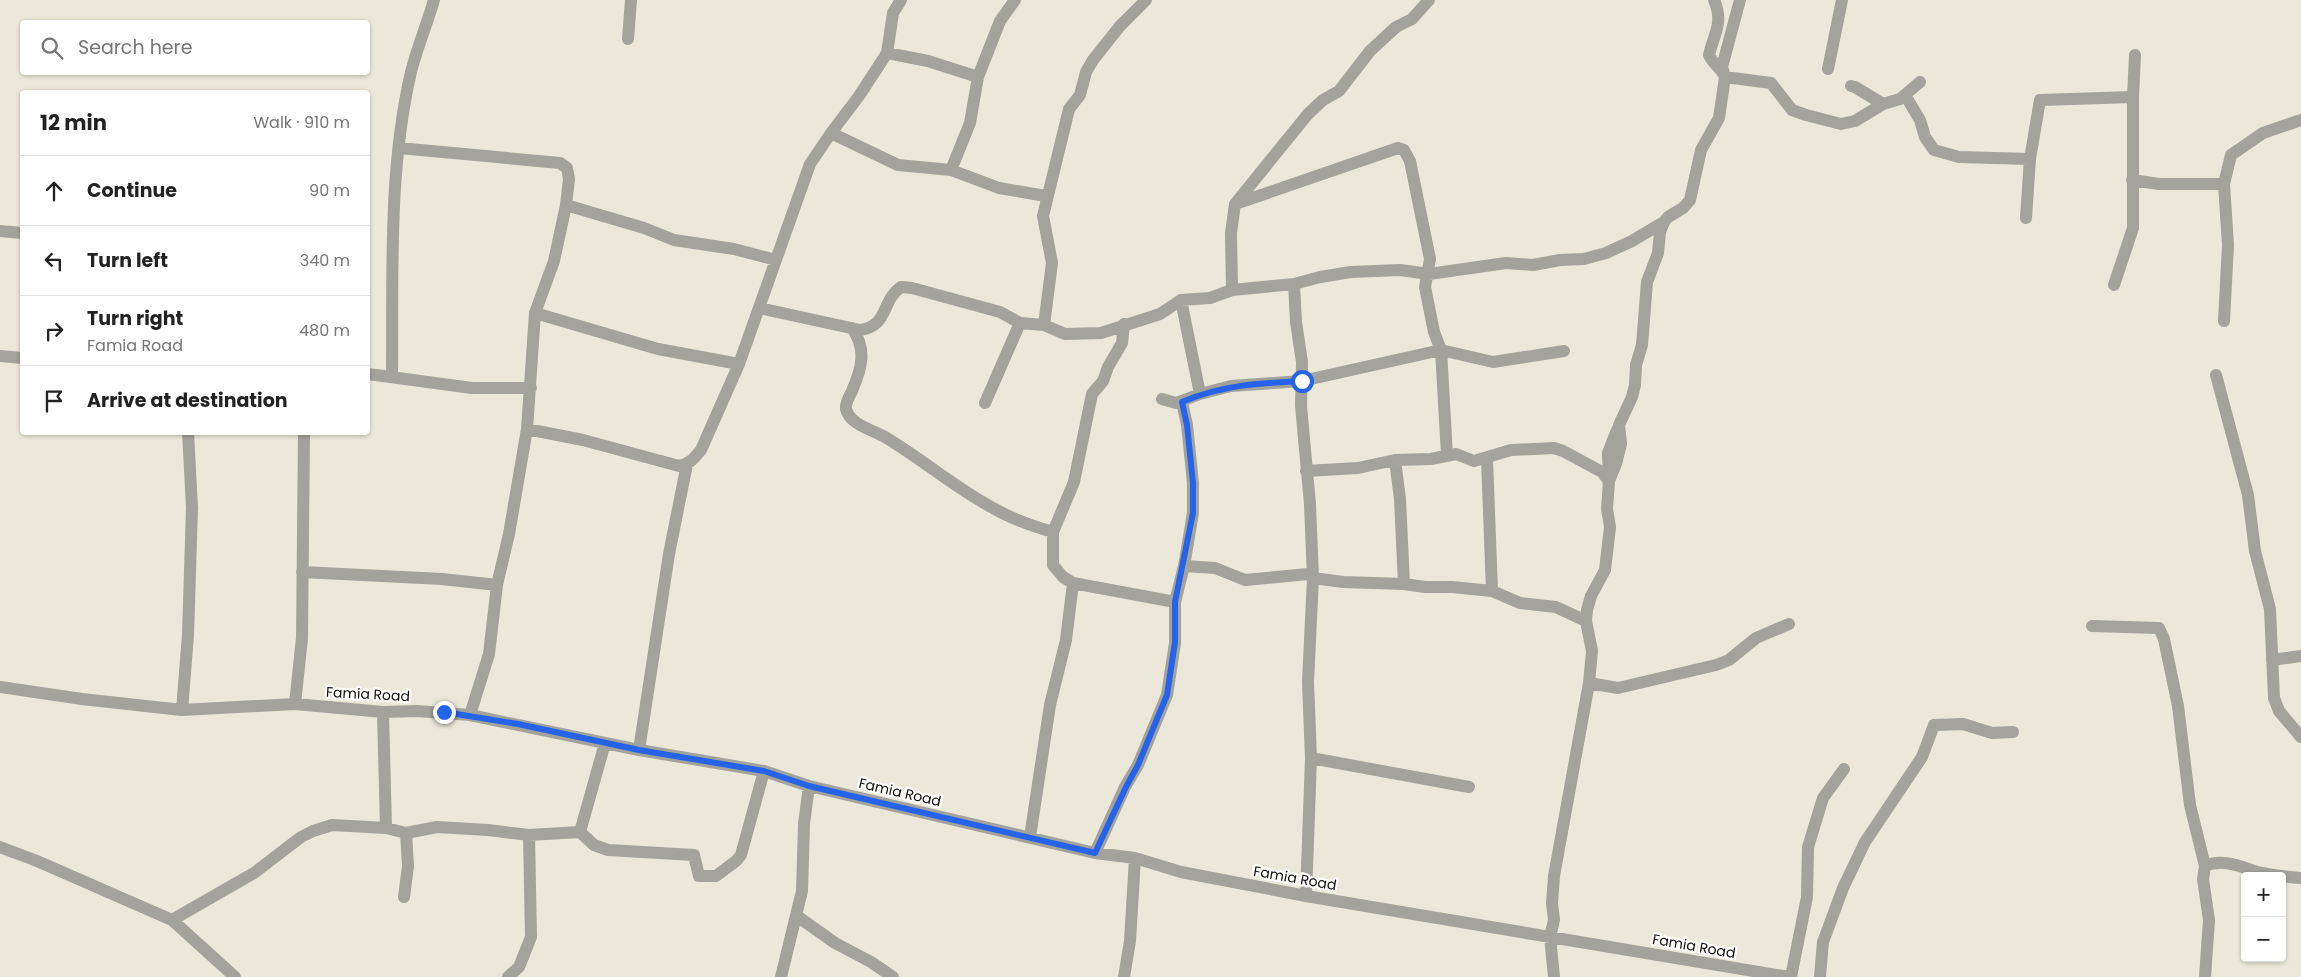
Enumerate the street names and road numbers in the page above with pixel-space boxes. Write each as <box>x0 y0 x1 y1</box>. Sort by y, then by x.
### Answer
street label: Famia Road <box>326 682 410 706</box>
street label: Famia Road <box>857 773 943 811</box>
street label: Famia Road <box>1252 861 1338 895</box>
street label: Famia Road <box>1651 929 1737 963</box>

